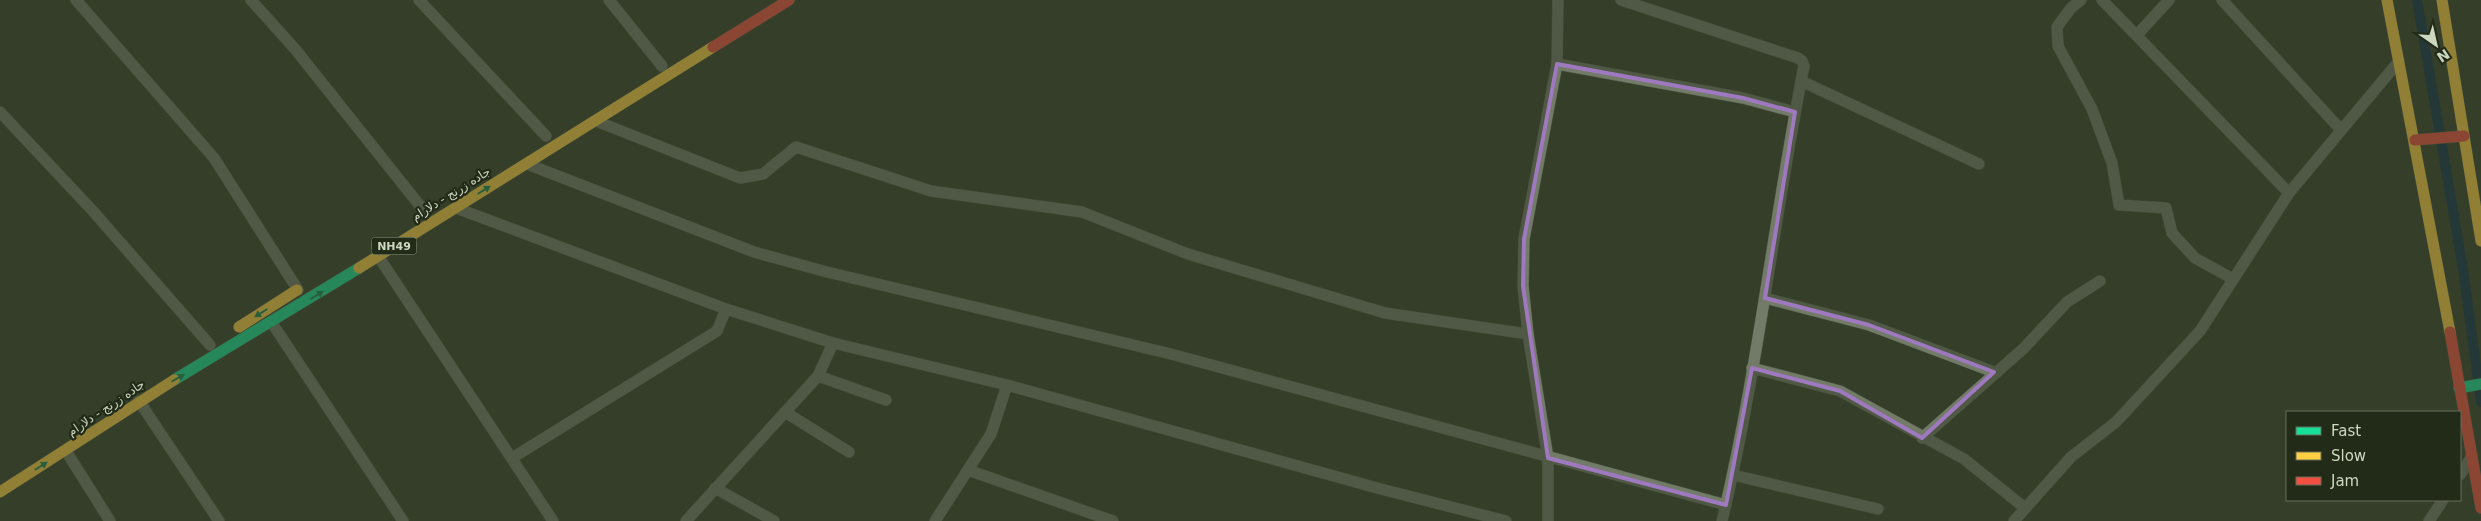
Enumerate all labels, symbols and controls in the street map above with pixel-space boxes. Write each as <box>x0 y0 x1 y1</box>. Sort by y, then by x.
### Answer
north arrow <box>2411 20 2461 70</box>
text: N <box>2434 46 2453 66</box>
street label: جاده زرنج - دلارام <box>409 164 493 225</box>
one-way arrow <box>478 185 491 194</box>
road number: NH49 <box>372 238 416 255</box>
one-way arrow <box>311 290 324 299</box>
one-way arrow <box>254 308 267 318</box>
one-way arrow <box>171 374 184 383</box>
street label: جاده زرنج - دلارام <box>65 377 148 440</box>
legend <box>2286 411 2461 501</box>
text: Fast <box>2331 422 2361 440</box>
text: Slow <box>2331 447 2366 465</box>
one-way arrow <box>35 462 48 471</box>
text: Jam <box>2330 472 2359 490</box>

